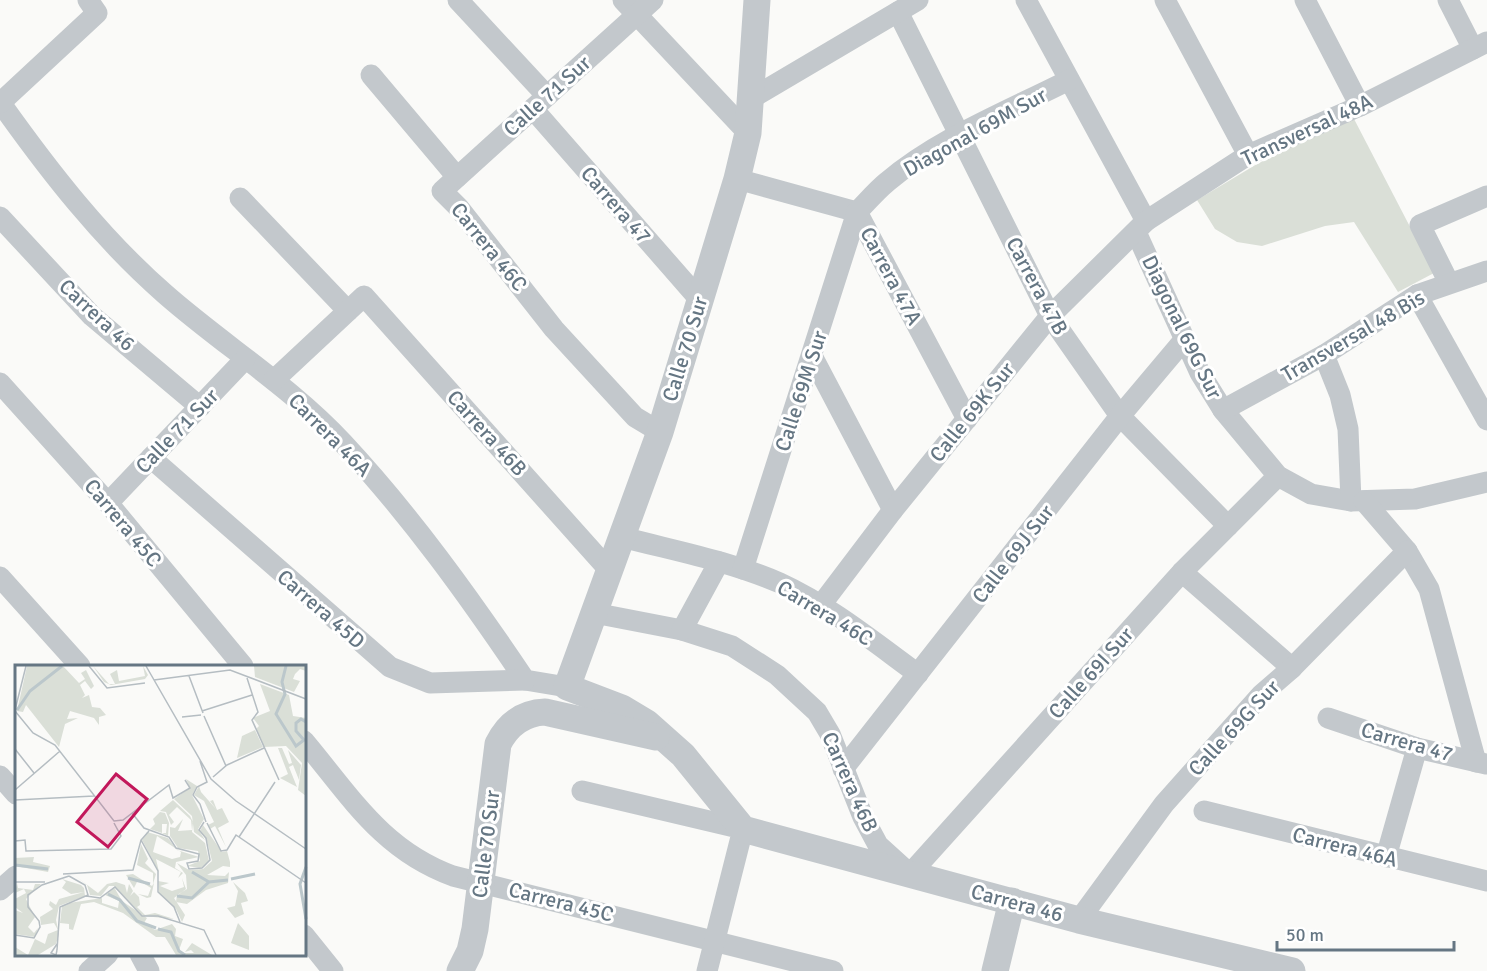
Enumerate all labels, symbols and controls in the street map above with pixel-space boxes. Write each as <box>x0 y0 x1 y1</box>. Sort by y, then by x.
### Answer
street label: Calle 71 Sur <box>498 50 596 142</box>
street label: Diagonal 69M Sur <box>899 82 1051 182</box>
street label: Transversal 48A <box>1237 88 1377 172</box>
street label: Carrera 47 <box>575 161 657 249</box>
street label: Carrera 46C <box>445 197 533 297</box>
street label: Carrera 47A <box>854 223 928 330</box>
street label: Carrera 47B <box>1000 233 1074 339</box>
street label: Diagonal 69G Sur <box>1136 251 1228 403</box>
street label: Carrera 46 <box>54 273 140 357</box>
street label: Transversal 48 Bis <box>1277 284 1429 388</box>
street label: Calle 70 Sur <box>657 293 713 405</box>
street label: Calle 69M Sur <box>769 327 833 455</box>
street label: Calle 69K Sur <box>924 357 1020 467</box>
street label: Calle 71 Sur <box>130 383 224 479</box>
street label: Carrera 46B <box>442 385 532 481</box>
street label: Carrera 46A <box>283 388 377 482</box>
street label: Carrera 45C <box>79 474 167 572</box>
street label: Calle 69J Sur <box>966 499 1060 608</box>
street label: Carrera 45D <box>272 564 370 654</box>
street label: Carrera 46C <box>772 574 878 652</box>
street label: Calle 69I Sur <box>1043 622 1139 724</box>
inset map <box>15 665 306 956</box>
street label: Calle 69G Sur <box>1183 674 1285 781</box>
street label: Carrera 47 <box>1358 717 1456 767</box>
street label: Carrera 46B <box>816 728 884 836</box>
street label: Calle 70 Sur <box>466 788 506 899</box>
street label: Carrera 46A <box>1290 821 1400 873</box>
street label: Carrera 45C <box>506 876 616 928</box>
street label: Carrera 46 <box>968 878 1066 928</box>
scale bar <box>1277 914 1454 952</box>
text: 50 m <box>1286 924 1324 946</box>

